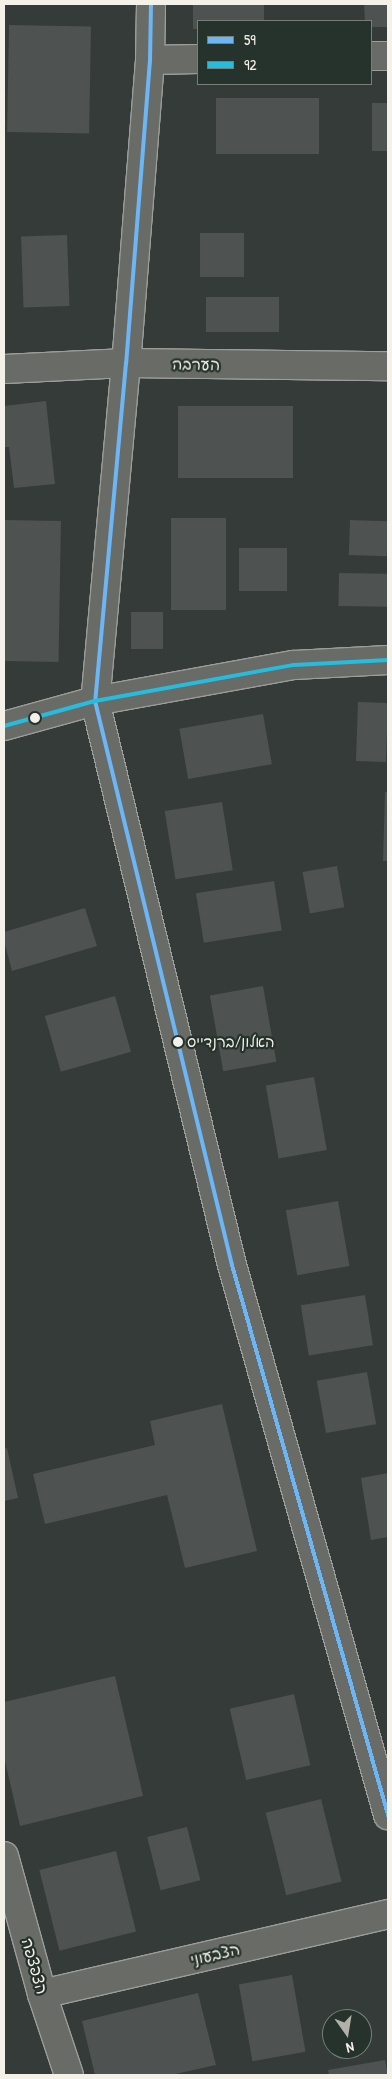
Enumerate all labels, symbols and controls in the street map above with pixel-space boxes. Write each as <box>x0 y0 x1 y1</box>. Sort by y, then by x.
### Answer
legend <box>197 20 372 85</box>
text: 59 <box>244 29 256 50</box>
text: 92 <box>244 54 257 75</box>
street label: הערבה <box>172 354 220 374</box>
unlabelled marker <box>30 713 40 723</box>
place label: האלון/ברנדייס <box>187 1033 275 1051</box>
marker: האלון/ברנדייס <box>173 1037 183 1047</box>
street label: הצפצפה <box>18 1936 52 1996</box>
street label: הצבעוני <box>188 1939 242 1969</box>
north arrow <box>322 2009 372 2059</box>
text: N <box>345 2038 356 2058</box>

